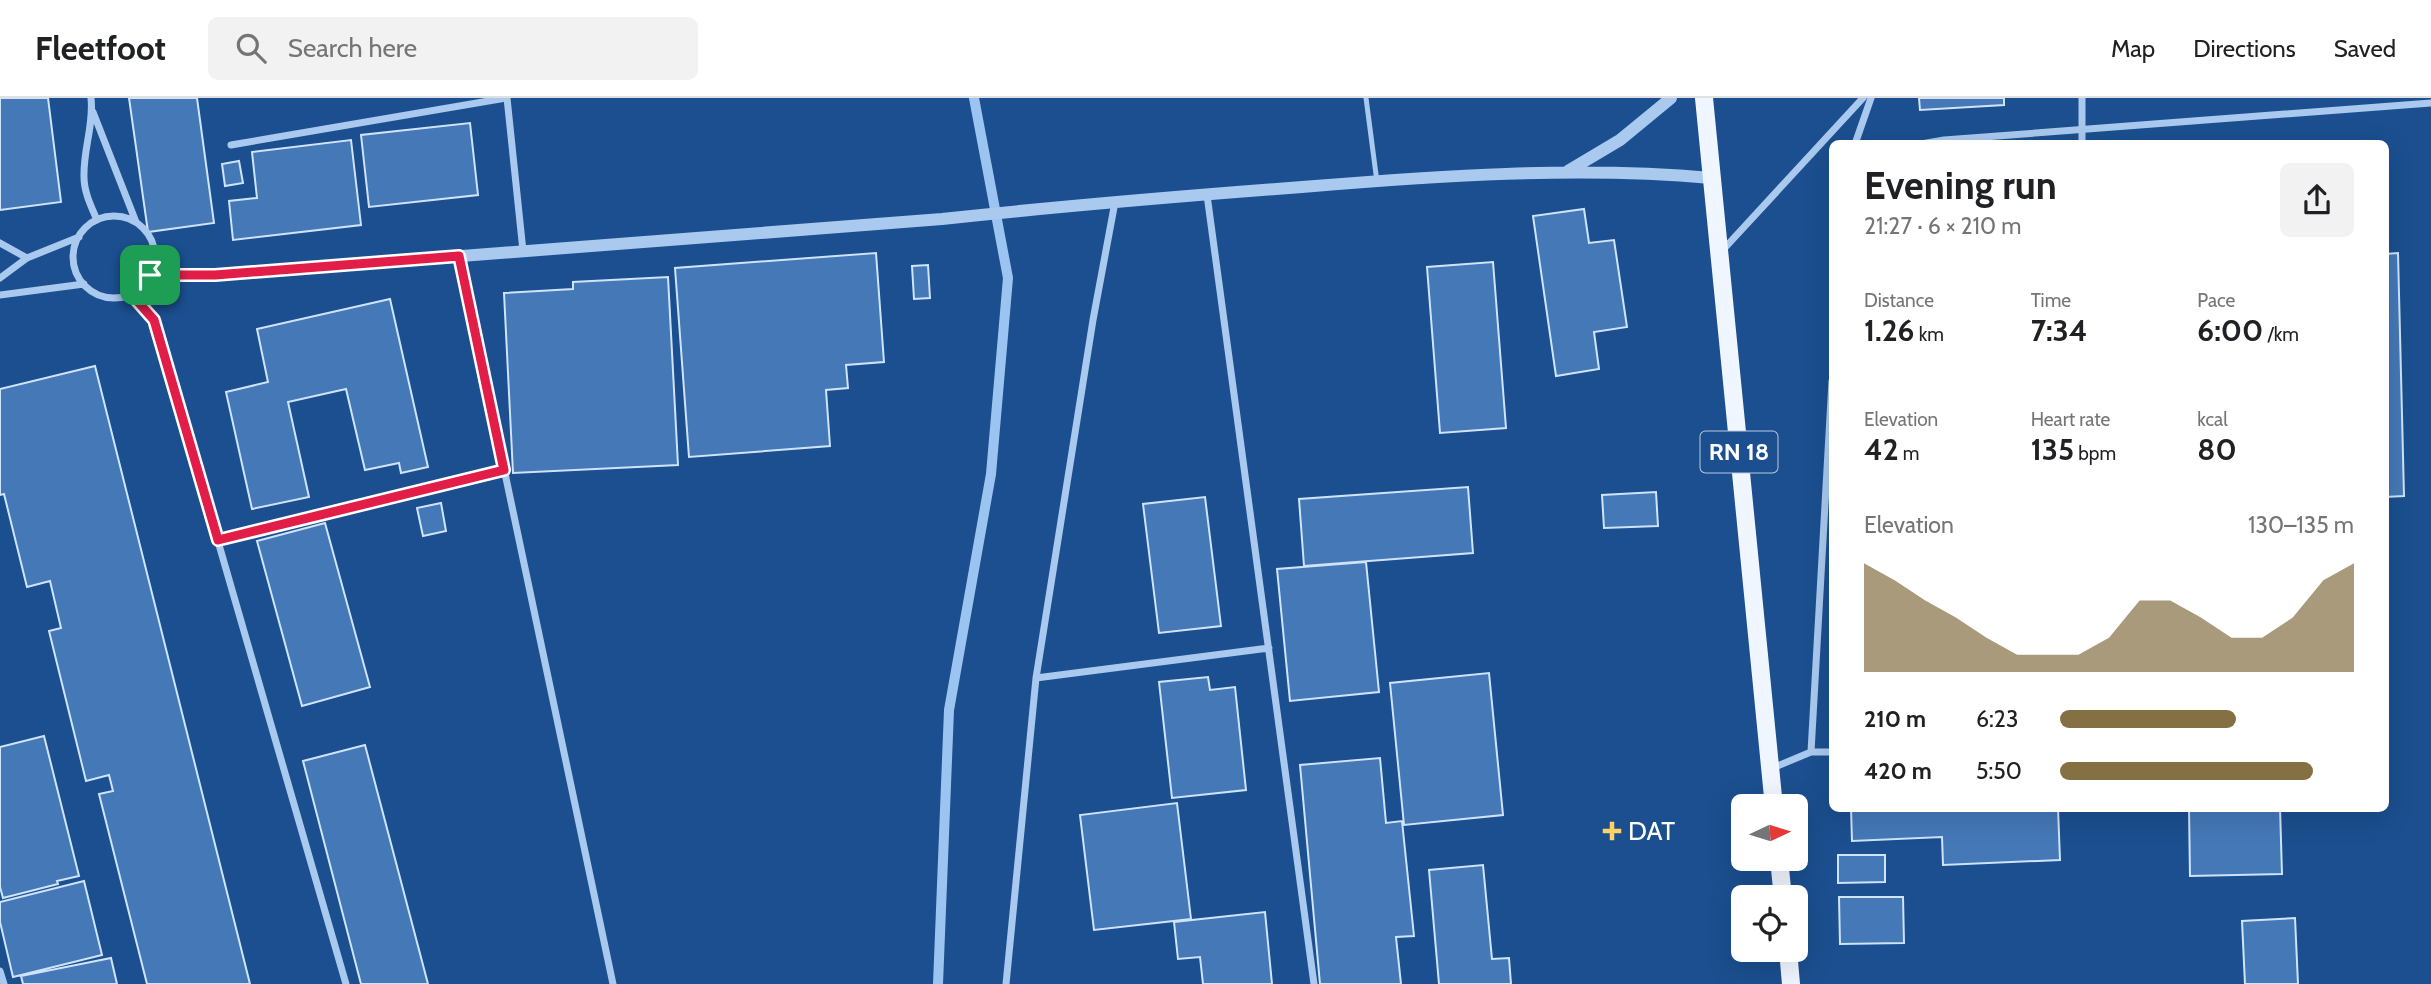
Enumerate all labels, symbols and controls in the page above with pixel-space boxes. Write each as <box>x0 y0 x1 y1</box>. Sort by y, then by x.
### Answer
search box <box>208 17 698 80</box>
text: Fleetfoot <box>35 28 166 68</box>
icon: search <box>232 29 270 67</box>
text: Search here <box>288 32 417 64</box>
text: Map <box>2111 34 2155 63</box>
text: Directions <box>2193 34 2296 63</box>
text: Saved <box>2334 34 2396 63</box>
text: Evening run <box>1864 162 2057 209</box>
button: share <box>2280 163 2354 237</box>
text: 21:27 · 6 × 210 m <box>1864 212 2021 240</box>
pin <box>120 245 180 305</box>
icon: arrive <box>131 256 169 294</box>
text: Distance <box>1864 289 1934 312</box>
text: Time <box>2031 289 2071 312</box>
text: Pace <box>2197 289 2235 312</box>
text: 1.26 <box>1864 312 1914 349</box>
text: 7:34 <box>2031 312 2087 349</box>
text: 6:00 <box>2197 312 2263 349</box>
text: km <box>1914 323 1944 346</box>
text: /km <box>2263 323 2299 346</box>
text: Elevation <box>1864 408 1938 431</box>
text: Heart rate <box>2031 408 2110 431</box>
text: kcal <box>2197 408 2228 431</box>
text: 42 <box>1864 431 1899 468</box>
text: 135 <box>2031 431 2074 468</box>
text: 80 <box>2197 431 2237 468</box>
road number: RN 18 <box>1700 432 1778 472</box>
text: m <box>1899 442 1919 465</box>
text: bpm <box>2074 442 2116 465</box>
text: Elevation <box>1864 511 1954 539</box>
text: 130–135 m <box>2248 511 2354 539</box>
text: 210 m <box>1864 705 1926 733</box>
text: 6:23 <box>1976 705 2018 733</box>
text: 420 m <box>1864 757 1932 785</box>
text: 5:50 <box>1976 757 2022 785</box>
north arrow <box>1731 794 1808 872</box>
map controls <box>1731 794 1808 962</box>
place label: DAT <box>1628 815 1675 847</box>
marker: DAT <box>1602 821 1622 841</box>
button: locate <box>1731 885 1808 962</box>

